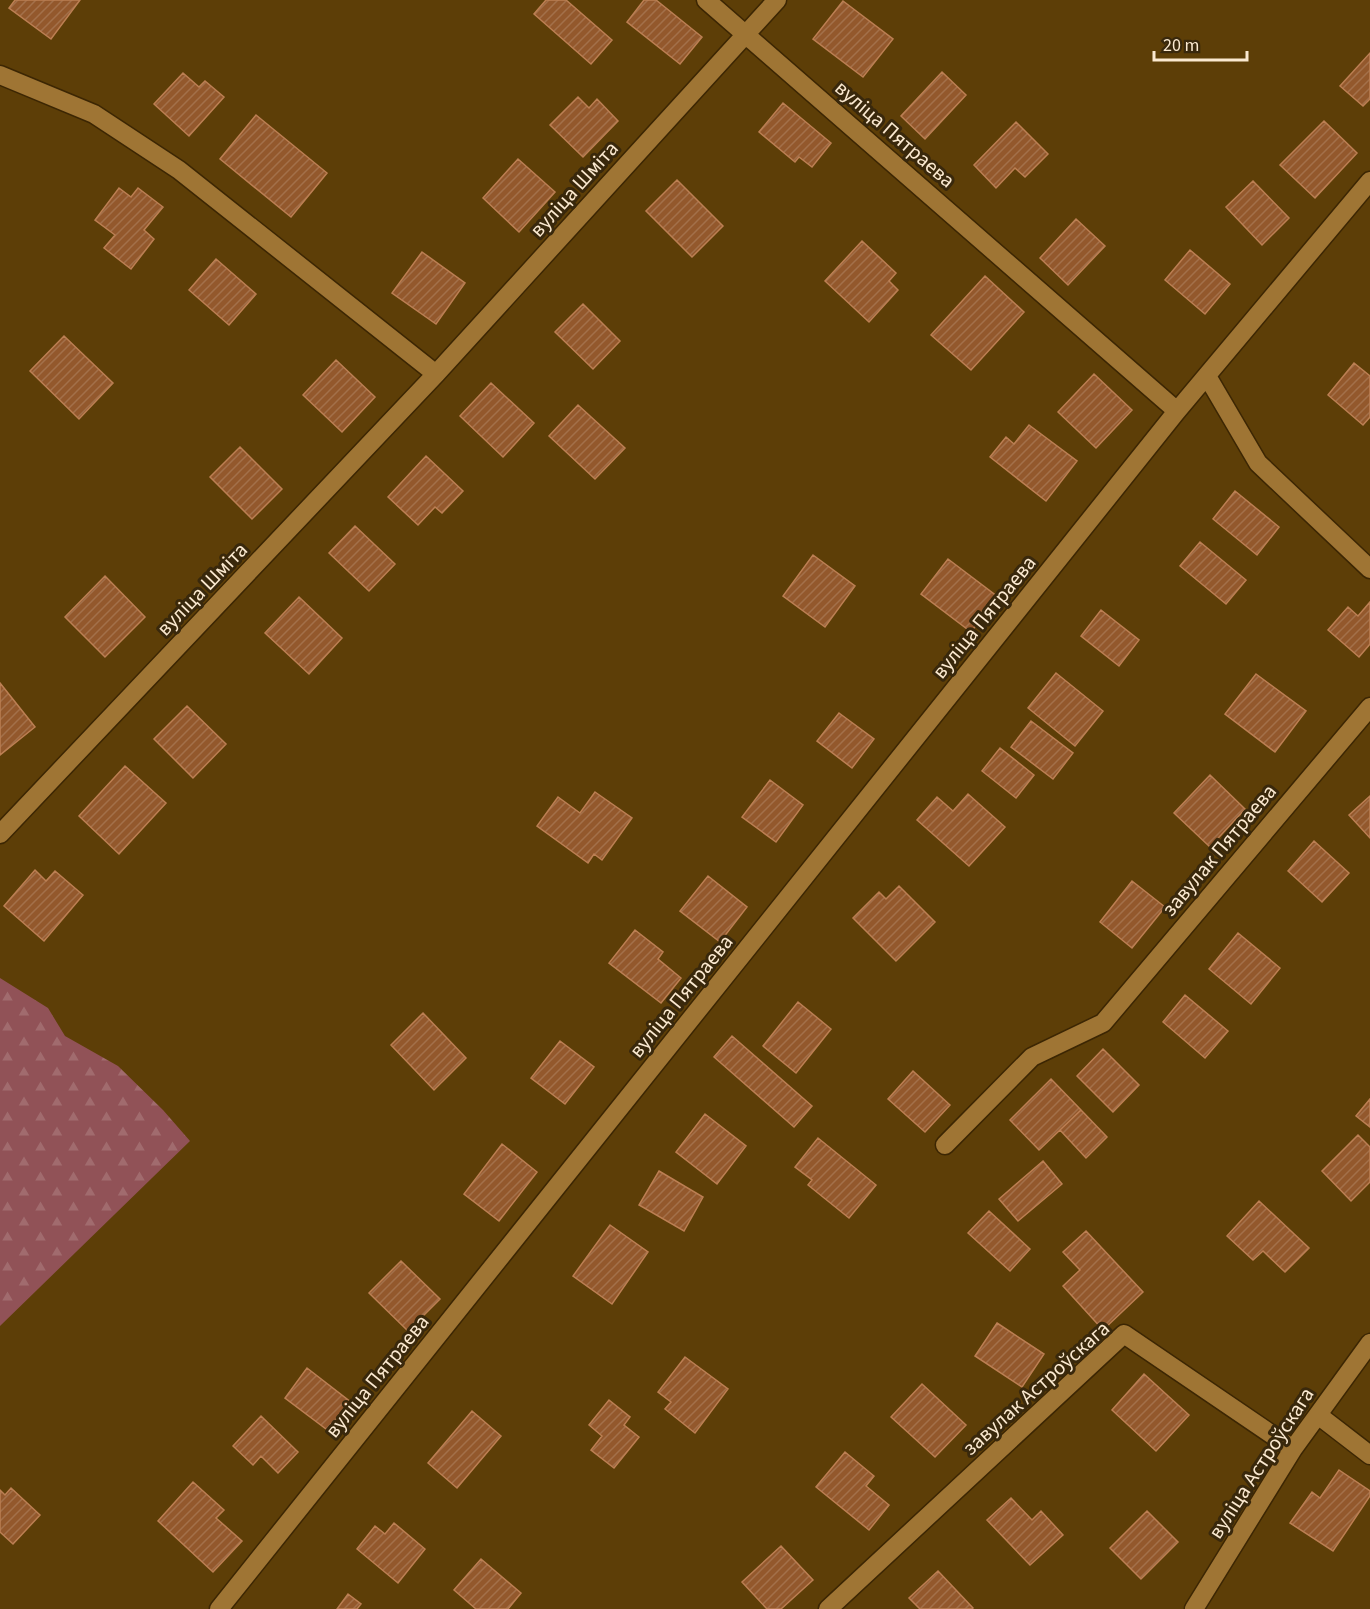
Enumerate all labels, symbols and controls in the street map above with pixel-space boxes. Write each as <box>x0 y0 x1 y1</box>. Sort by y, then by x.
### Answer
scale bar <box>1154 24 1247 62</box>
text: 20 m <box>1163 33 1199 58</box>
street label: вуліца Пятраева <box>828 73 962 195</box>
street label: вуліца Шміта <box>523 134 625 244</box>
street label: вуліца Шміта <box>150 535 254 643</box>
street label: вуліца Пятраева <box>925 549 1043 685</box>
street label: завулак Пятраева <box>1155 777 1283 923</box>
street label: вуліца Пятраева <box>622 928 740 1064</box>
street label: вуліца Пятраева <box>318 1308 436 1444</box>
street label: завулак Астроўскага <box>956 1314 1116 1462</box>
street label: вуліца Астроўскага <box>1201 1381 1321 1545</box>

